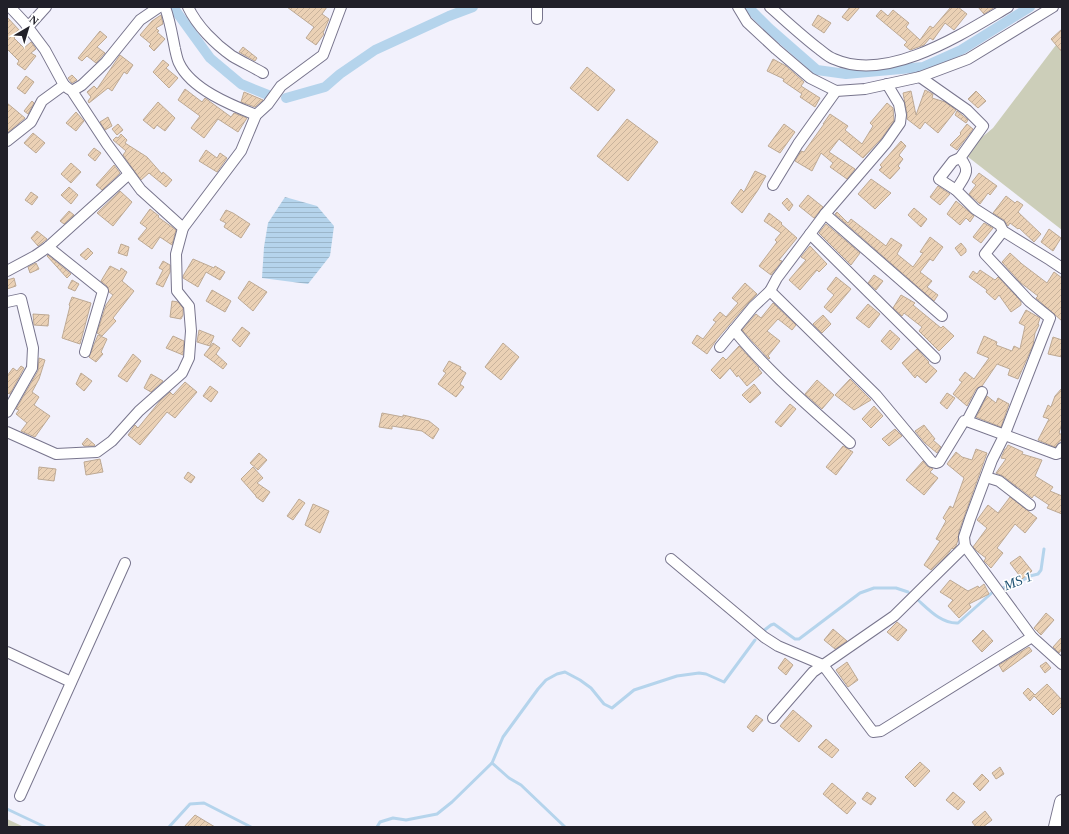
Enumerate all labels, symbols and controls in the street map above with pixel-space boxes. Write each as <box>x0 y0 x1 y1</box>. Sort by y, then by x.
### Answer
north arrow <box>8 8 48 48</box>
text: N <box>27 13 41 27</box>
water label: MS 1 <box>1001 569 1034 594</box>

